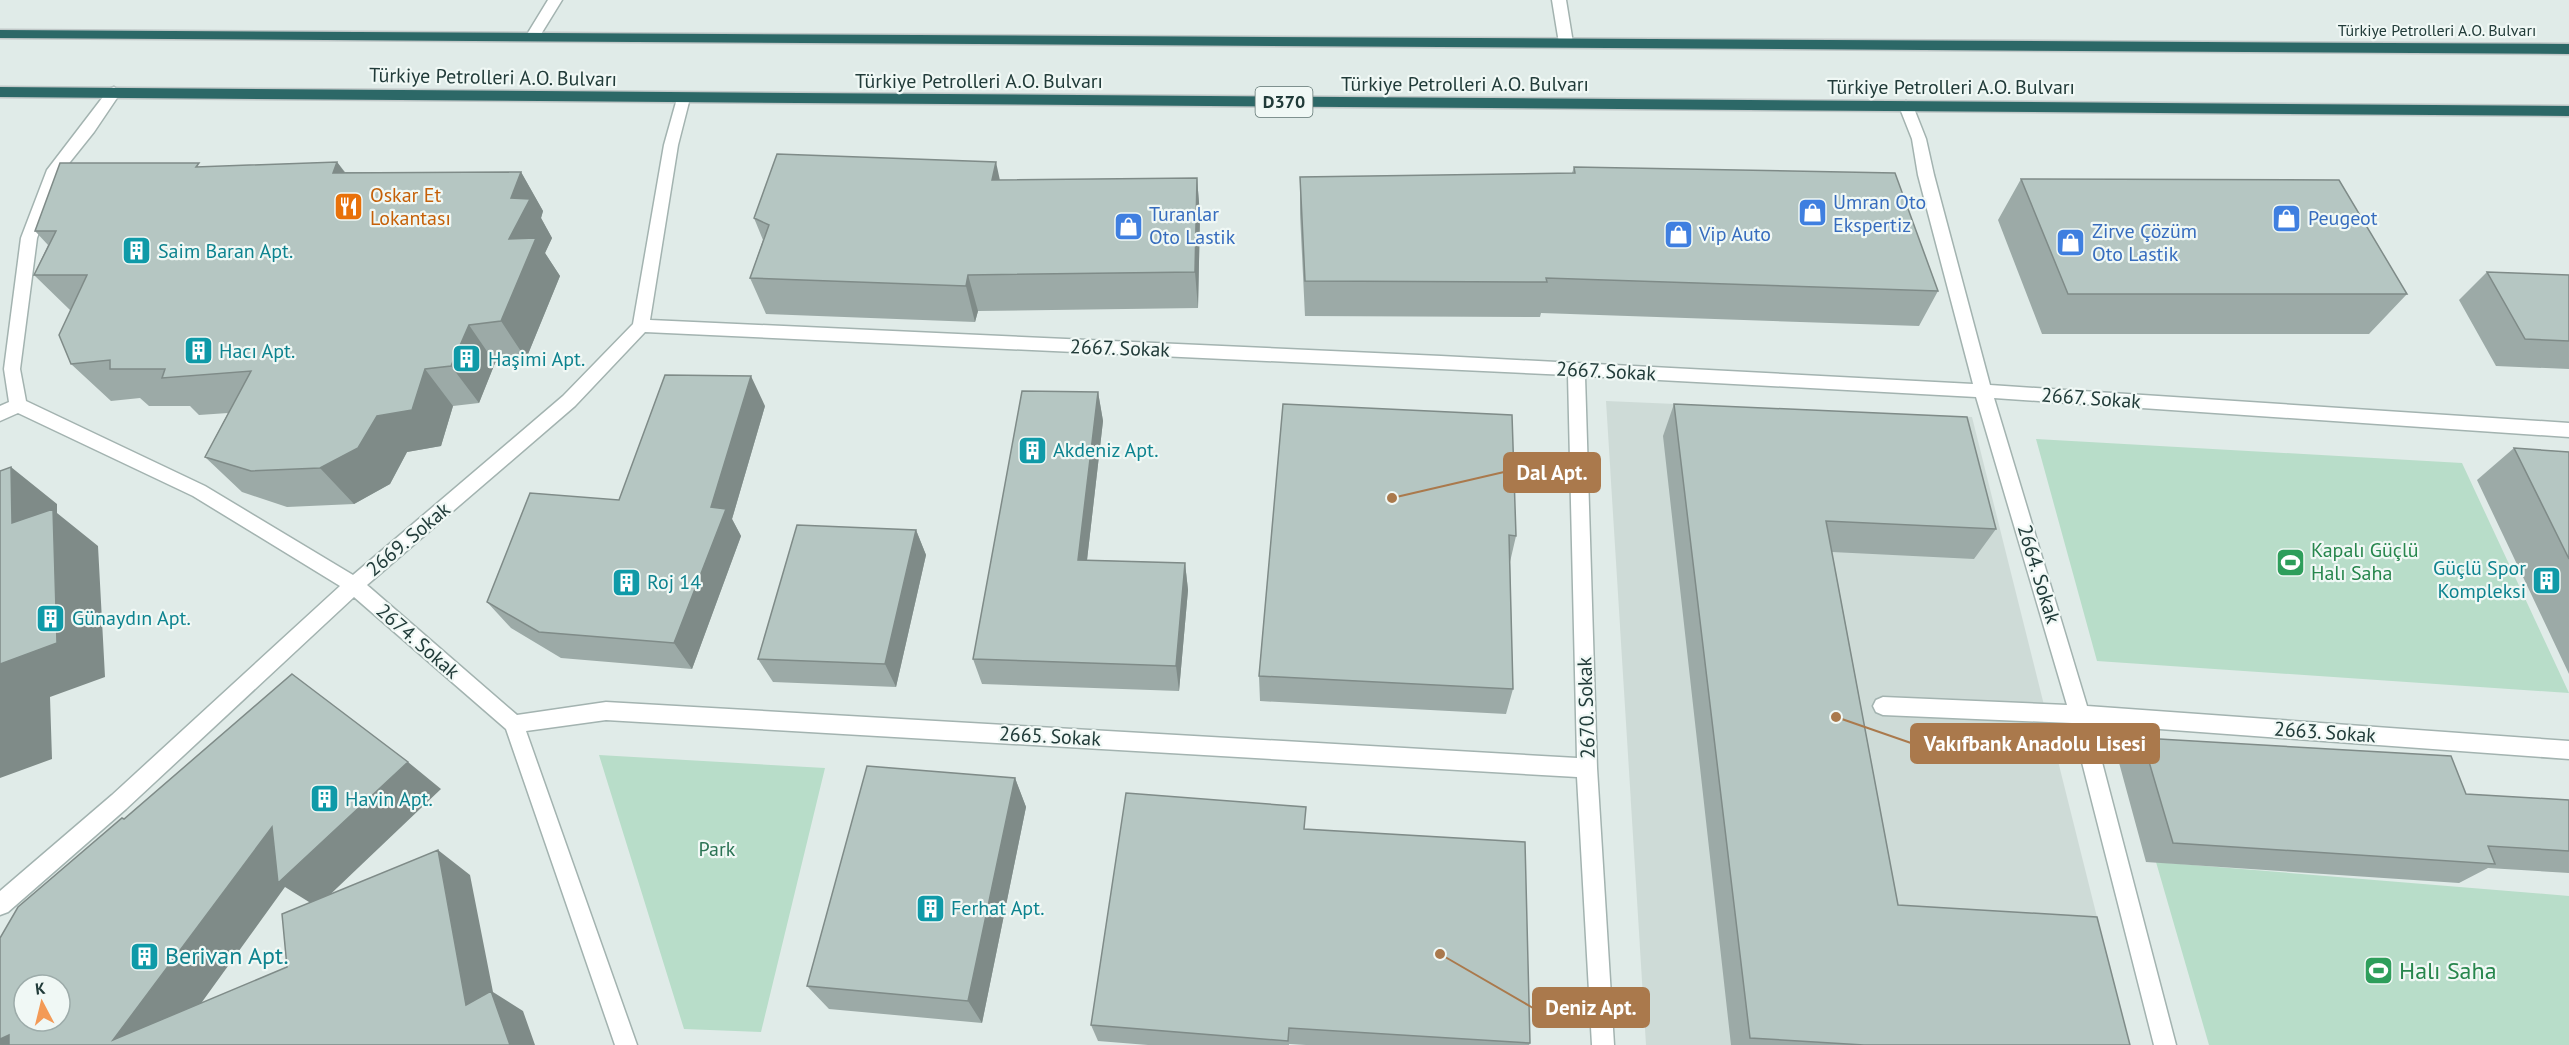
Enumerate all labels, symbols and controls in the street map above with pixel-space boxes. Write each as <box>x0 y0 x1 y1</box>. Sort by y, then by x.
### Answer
street label: Türkiye Petrolleri A.O. Bulvarı <box>2338 20 2536 40</box>
street label: Türkiye Petrolleri A.O. Bulvarı <box>369 62 617 92</box>
street label: Türkiye Petrolleri A.O. Bulvarı <box>855 68 1103 94</box>
street label: Türkiye Petrolleri A.O. Bulvarı <box>1341 71 1589 97</box>
street label: Türkiye Petrolleri A.O. Bulvarı <box>1827 74 2075 100</box>
road number: D370 <box>1256 87 1312 117</box>
place label: Oskar Et Lokantası <box>370 182 451 231</box>
place label: Umran Oto Ekspertiz <box>1833 189 1926 238</box>
restaurant icon: Oskar Et Lokantası <box>333 190 365 222</box>
shop icon: Umran Oto Ekspertiz <box>1796 197 1828 229</box>
place label: Turanlar Oto Lastik <box>1149 201 1236 250</box>
shop icon: Peugeot <box>2271 202 2303 234</box>
place label: Peugeot <box>2308 205 2378 231</box>
shop icon: Turanlar Oto Lastik <box>1112 210 1144 242</box>
shop icon: Vip Auto <box>1662 218 1694 250</box>
place label: Zirve Çözüm Oto Lastik <box>2092 218 2197 267</box>
place label: Vip Auto <box>1698 221 1771 247</box>
shop icon: Zirve Çözüm Oto Lastik <box>2055 226 2087 258</box>
building icon: Saim Baran Apt. <box>121 235 153 267</box>
place label: Saim Baran Apt. <box>158 238 293 264</box>
street label: 2667. Sokak <box>1070 333 1171 363</box>
building icon: Hacı Apt. <box>182 335 214 367</box>
place label: Hacı Apt. <box>219 338 295 364</box>
building icon: Haşimi Apt. <box>451 343 483 375</box>
place label: Haşimi Apt. <box>488 346 585 372</box>
street label: 2667. Sokak <box>1555 355 1657 387</box>
street label: 2667. Sokak <box>2040 382 2142 414</box>
building icon: Akdeniz Apt. <box>1016 434 1048 466</box>
place label: Akdeniz Apt. <box>1053 437 1158 463</box>
callout: Dal Apt. <box>1504 453 1600 492</box>
text: Dal Apt. <box>1516 459 1588 486</box>
street label: 2669. Sokak <box>361 496 456 582</box>
street label: 2664. Sokak <box>2012 521 2066 627</box>
place label: Kapalı Güçlü Halı Saha <box>2311 537 2419 586</box>
sports icon: Kapalı Güçlü Halı Saha <box>2274 546 2306 578</box>
place label: Güçlü Spor Kompleksi <box>2433 555 2526 604</box>
building icon: Güçlü Spor Kompleksi <box>2531 564 2563 596</box>
building icon: Roj 14 <box>610 566 642 598</box>
place label: Roj 14 <box>647 569 701 595</box>
street label: 2674. Sokak <box>371 598 465 685</box>
building icon: Günaydın Apt. <box>35 602 67 634</box>
place label: Günaydın Apt. <box>72 605 191 631</box>
street label: 2670. Sokak <box>1571 656 1601 759</box>
street label: 2663. Sokak <box>2273 715 2377 749</box>
street label: 2665. Sokak <box>998 720 1102 752</box>
callout: Vakıfbank Anadolu Lisesi <box>1911 724 2159 763</box>
text: Vakıfbank Anadolu Lisesi <box>1923 730 2146 757</box>
building icon: Havin Apt. <box>308 783 340 815</box>
place label: Havin Apt. <box>345 786 433 812</box>
park label: Park <box>699 836 736 862</box>
building icon: Ferhat Apt. <box>914 892 946 924</box>
place label: Ferhat Apt. <box>951 895 1045 921</box>
building icon: Berivan Apt. <box>128 940 160 972</box>
place label: Berivan Apt. <box>165 940 289 971</box>
sports icon: Halı Saha <box>2362 955 2394 987</box>
place label: Halı Saha <box>2399 955 2497 986</box>
north arrow <box>12 973 72 1033</box>
text: K <box>34 978 46 999</box>
callout: Deniz Apt. <box>1533 988 1649 1027</box>
text: Deniz Apt. <box>1545 994 1637 1021</box>

